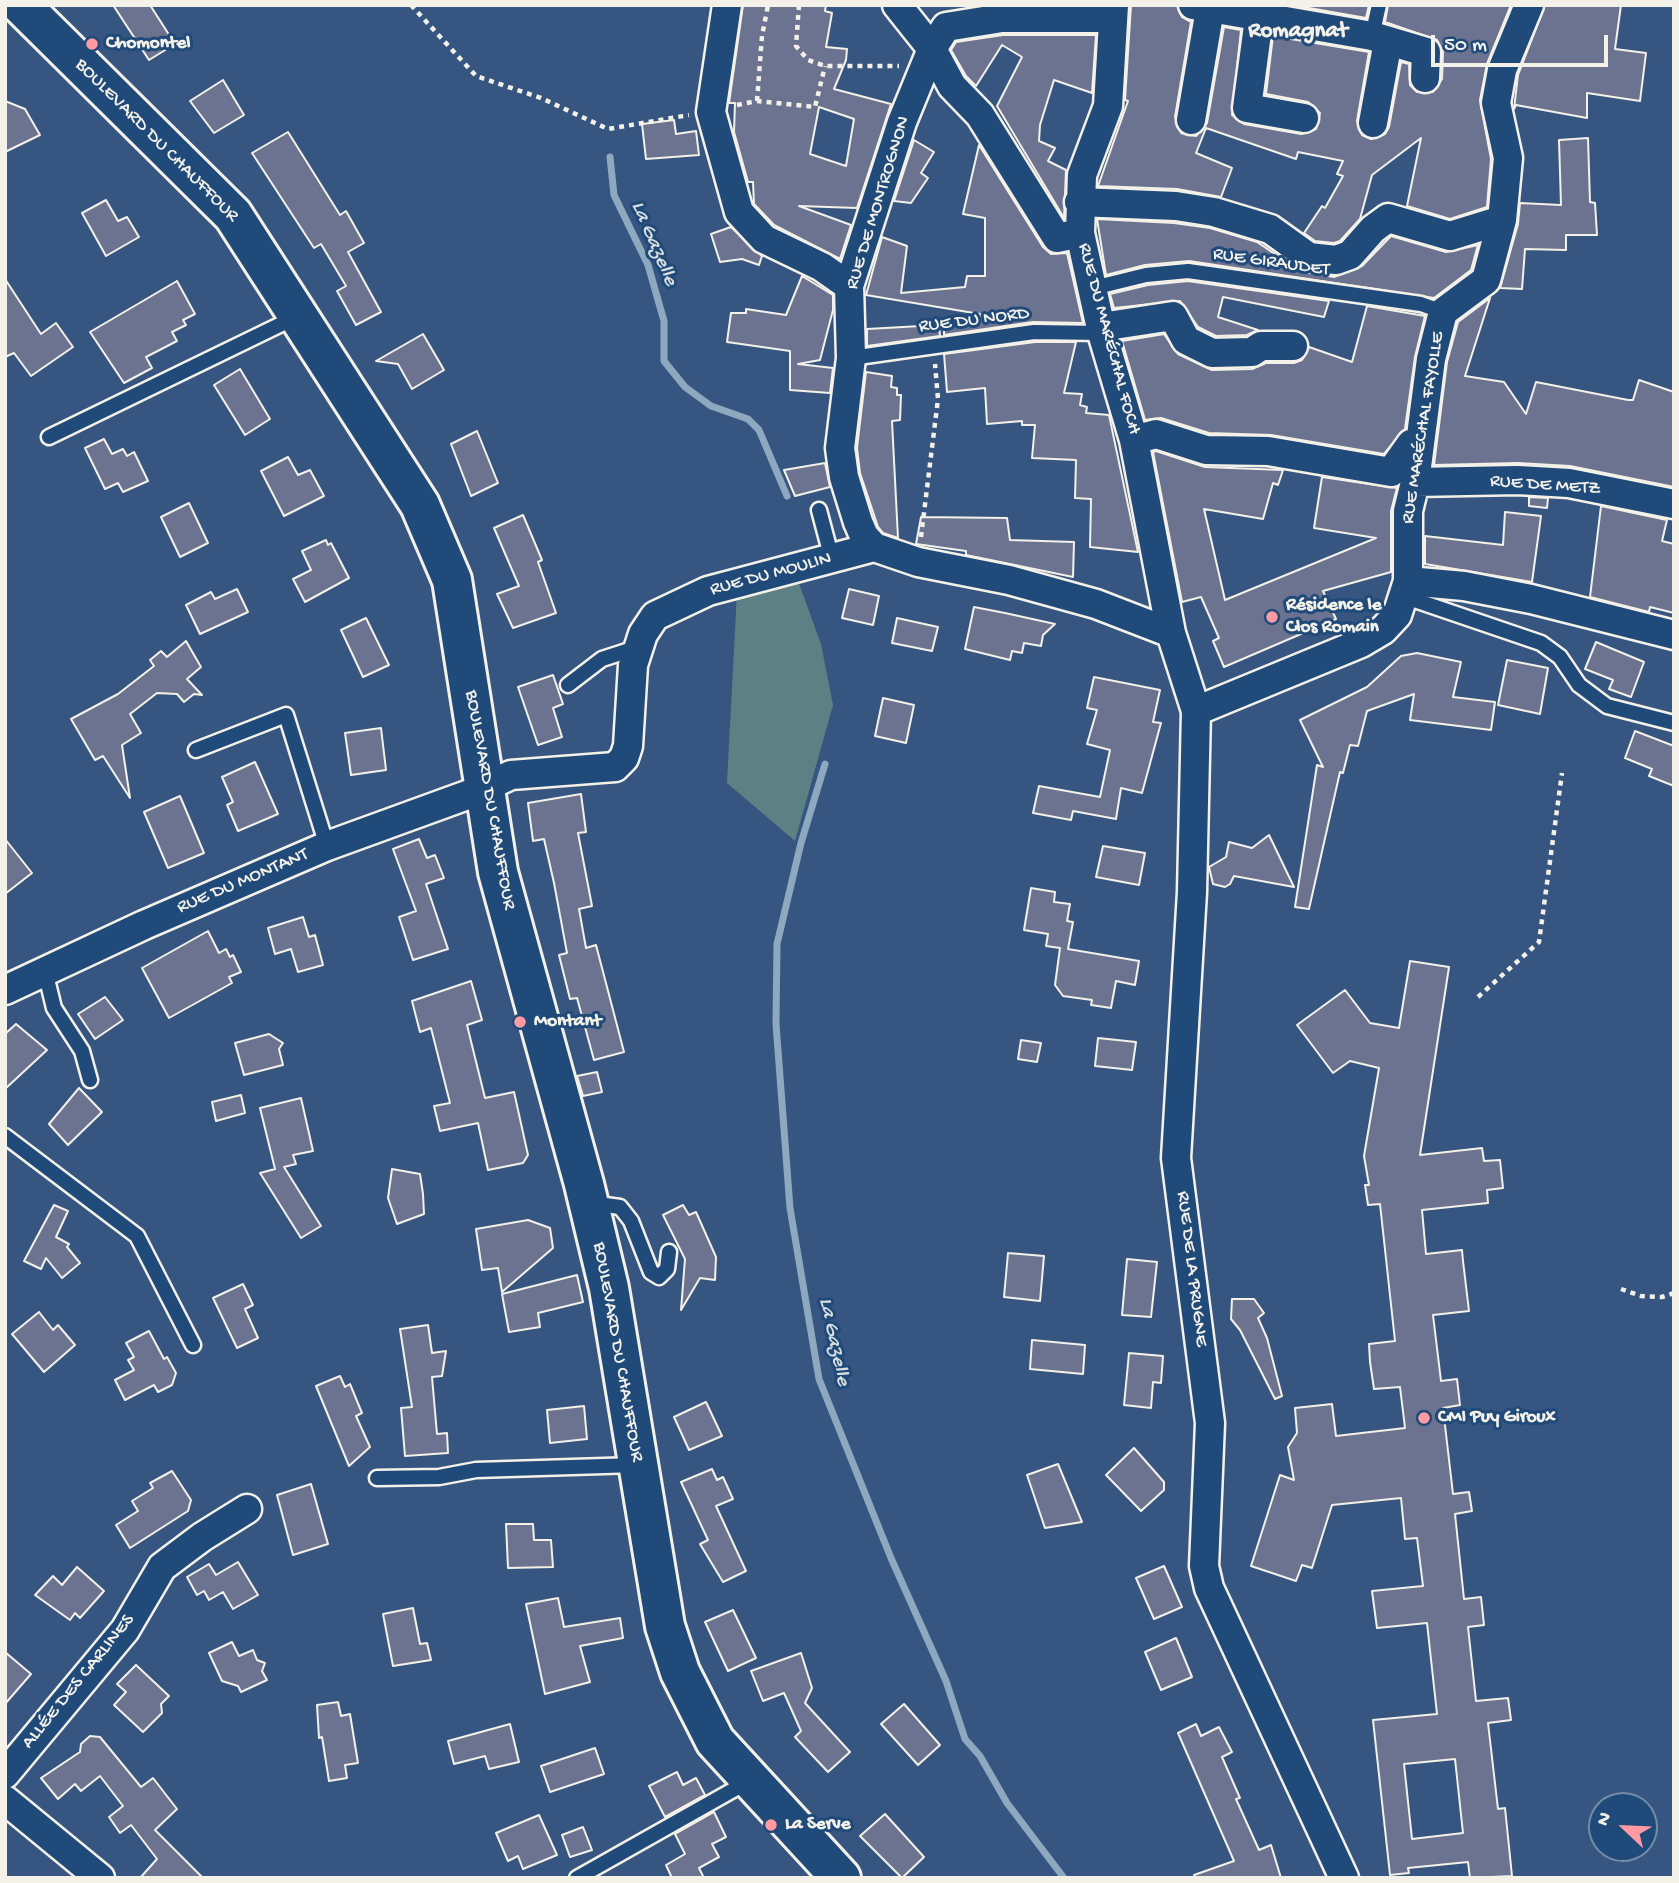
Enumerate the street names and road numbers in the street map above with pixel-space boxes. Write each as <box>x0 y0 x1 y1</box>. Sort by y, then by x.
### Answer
street label: BOULEVARD DU CHAUFFOUR <box>69 54 243 228</box>
street label: RUE DE MONTROGNON <box>842 114 916 292</box>
street label: RUE DU MARÉCHAL FOCH <box>1071 241 1145 437</box>
street label: RUE GIRAUDET <box>1211 244 1331 282</box>
street label: RUE DU NORD <box>917 303 1031 339</box>
street label: RUE MARÉCHAL FAYOLLE <box>1398 330 1450 526</box>
street label: RUE DE METZ <box>1489 471 1601 501</box>
street label: RUE DU MOULIN <box>708 548 834 602</box>
street label: BOULEVARD DU CHAUFFOUR <box>458 688 520 912</box>
street label: RUE DU MONTANT <box>174 844 312 920</box>
street label: RUE DE LA PRUGNE <box>1170 1190 1212 1348</box>
street label: BOULEVARD DU CHAUFFOUR <box>586 1240 648 1464</box>
street label: ALLÉE DES CARLINES <box>18 1610 140 1754</box>

